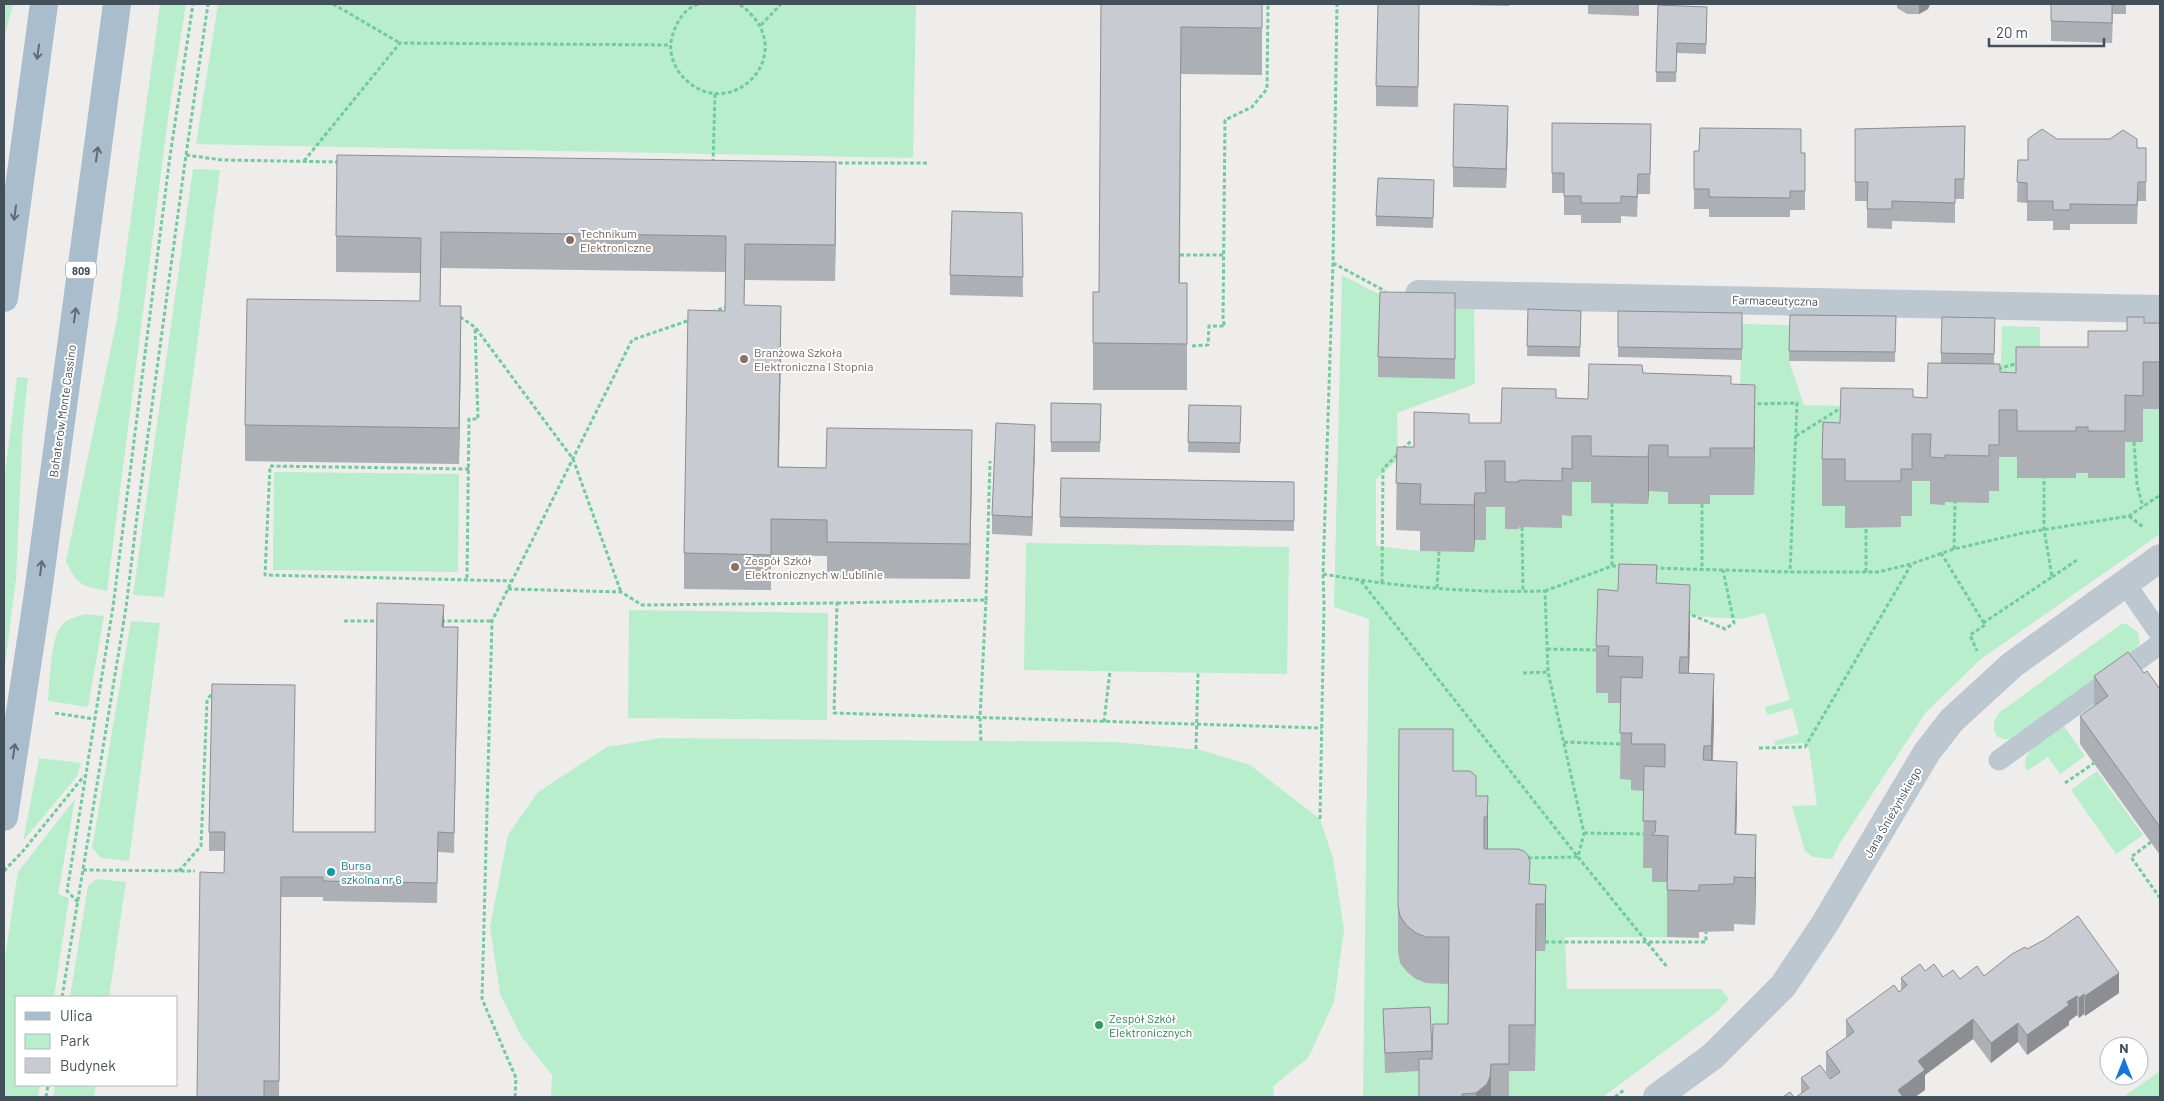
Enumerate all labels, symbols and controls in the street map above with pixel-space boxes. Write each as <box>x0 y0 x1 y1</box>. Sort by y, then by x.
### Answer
scale bar <box>1989 15 2104 47</box>
text: 20 m <box>1996 23 2028 41</box>
one-way arrow <box>32 44 42 60</box>
one-way arrow <box>92 146 102 162</box>
one-way arrow <box>10 205 20 221</box>
place label: Technikum Elektroniczne <box>580 226 652 254</box>
marker: Technikum Elektroniczne <box>564 234 576 246</box>
road number: 809 <box>66 262 96 278</box>
street label: Farmaceutyczna <box>1732 292 1818 308</box>
one-way arrow <box>70 307 80 323</box>
street label: Bohaterów Monte Cassino <box>46 344 78 478</box>
place label: Branżowa Szkoła Elektroniczna I Stopnia <box>754 345 873 373</box>
marker: Branżowa Szkoła Elektroniczna I Stopnia <box>738 353 750 365</box>
place label: Zespół Szkół Elektronicznych w Lublinie <box>745 553 883 581</box>
one-way arrow <box>36 561 46 577</box>
marker: Zespół Szkół Elektronicznych w Lublinie <box>729 561 741 573</box>
one-way arrow <box>9 744 19 760</box>
street label: Jana Śnieżyńskiego <box>1860 764 1924 860</box>
place label: Bursa szkolna nr 6 <box>341 858 402 886</box>
marker: Bursa szkolna nr 6 <box>325 866 337 878</box>
legend <box>15 996 178 1086</box>
text: Ulica <box>60 1006 92 1024</box>
place label: Zespół Szkół Elektronicznych <box>1109 1011 1192 1039</box>
marker: Zespół Szkół Elektronicznych <box>1093 1019 1105 1031</box>
text: Park <box>60 1031 90 1049</box>
north arrow <box>2099 1036 2149 1086</box>
text: N <box>2119 1039 2129 1056</box>
text: Budynek <box>60 1056 116 1074</box>

